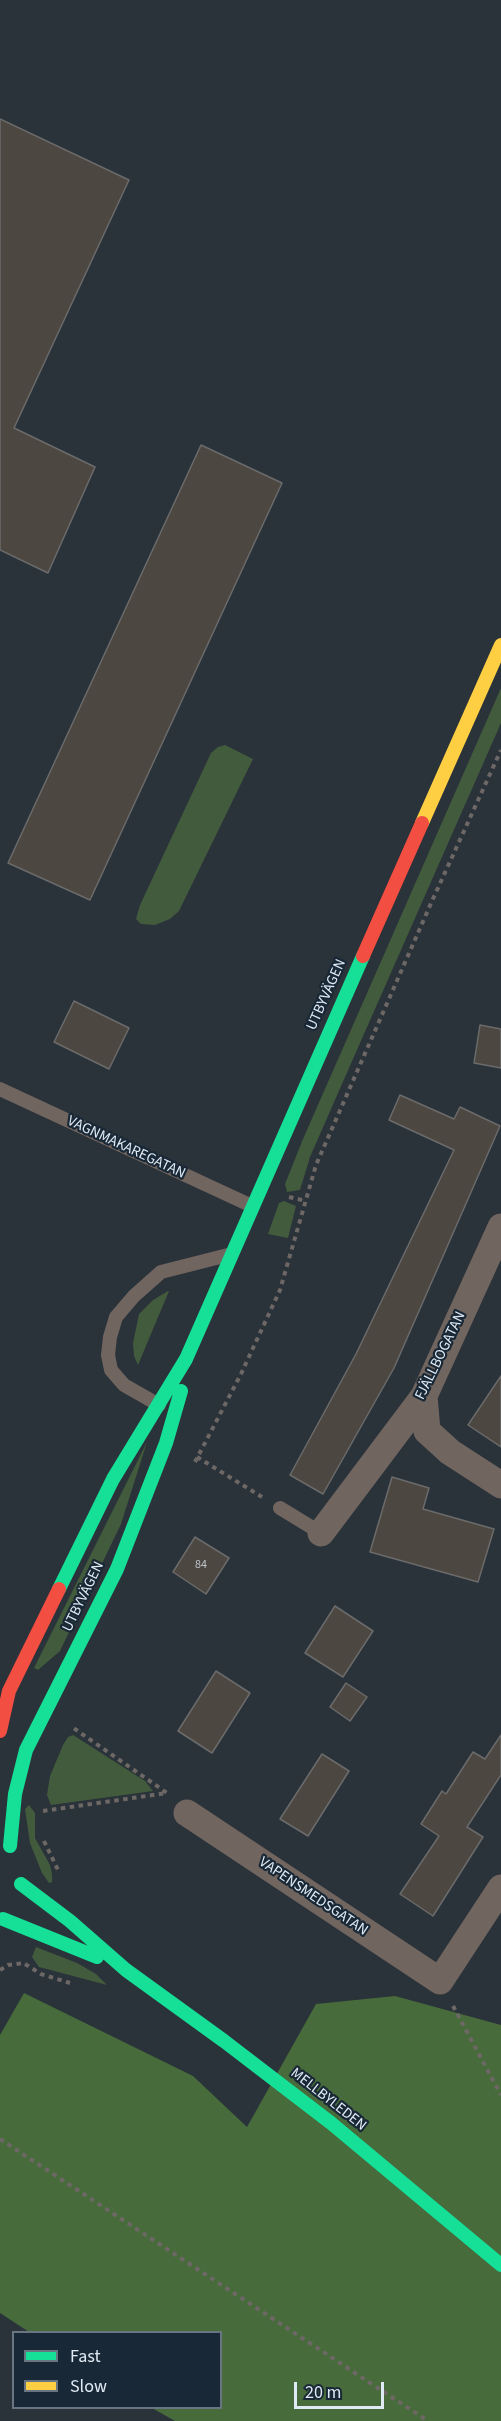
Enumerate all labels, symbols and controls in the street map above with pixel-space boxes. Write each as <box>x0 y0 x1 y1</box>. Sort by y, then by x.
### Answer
street label: UTBYVÄGEN <box>303 957 351 1033</box>
street label: VAGNMAKAREGATAN <box>64 1113 188 1183</box>
street label: FJÄLLBOGATAN <box>412 1309 470 1403</box>
house number: 84 <box>195 1558 207 1572</box>
street label: UTBYVÄGEN <box>59 1559 109 1635</box>
street label: VAPENSMEDSGATAN <box>255 1854 371 1940</box>
street label: MELLBYLEDEN <box>287 2065 369 2135</box>
legend <box>12 2331 222 2409</box>
text: Fast <box>70 2344 101 2369</box>
scale bar <box>297 2370 387 2408</box>
text: Slow <box>70 2374 107 2399</box>
text: 20 m <box>305 2380 341 2405</box>

